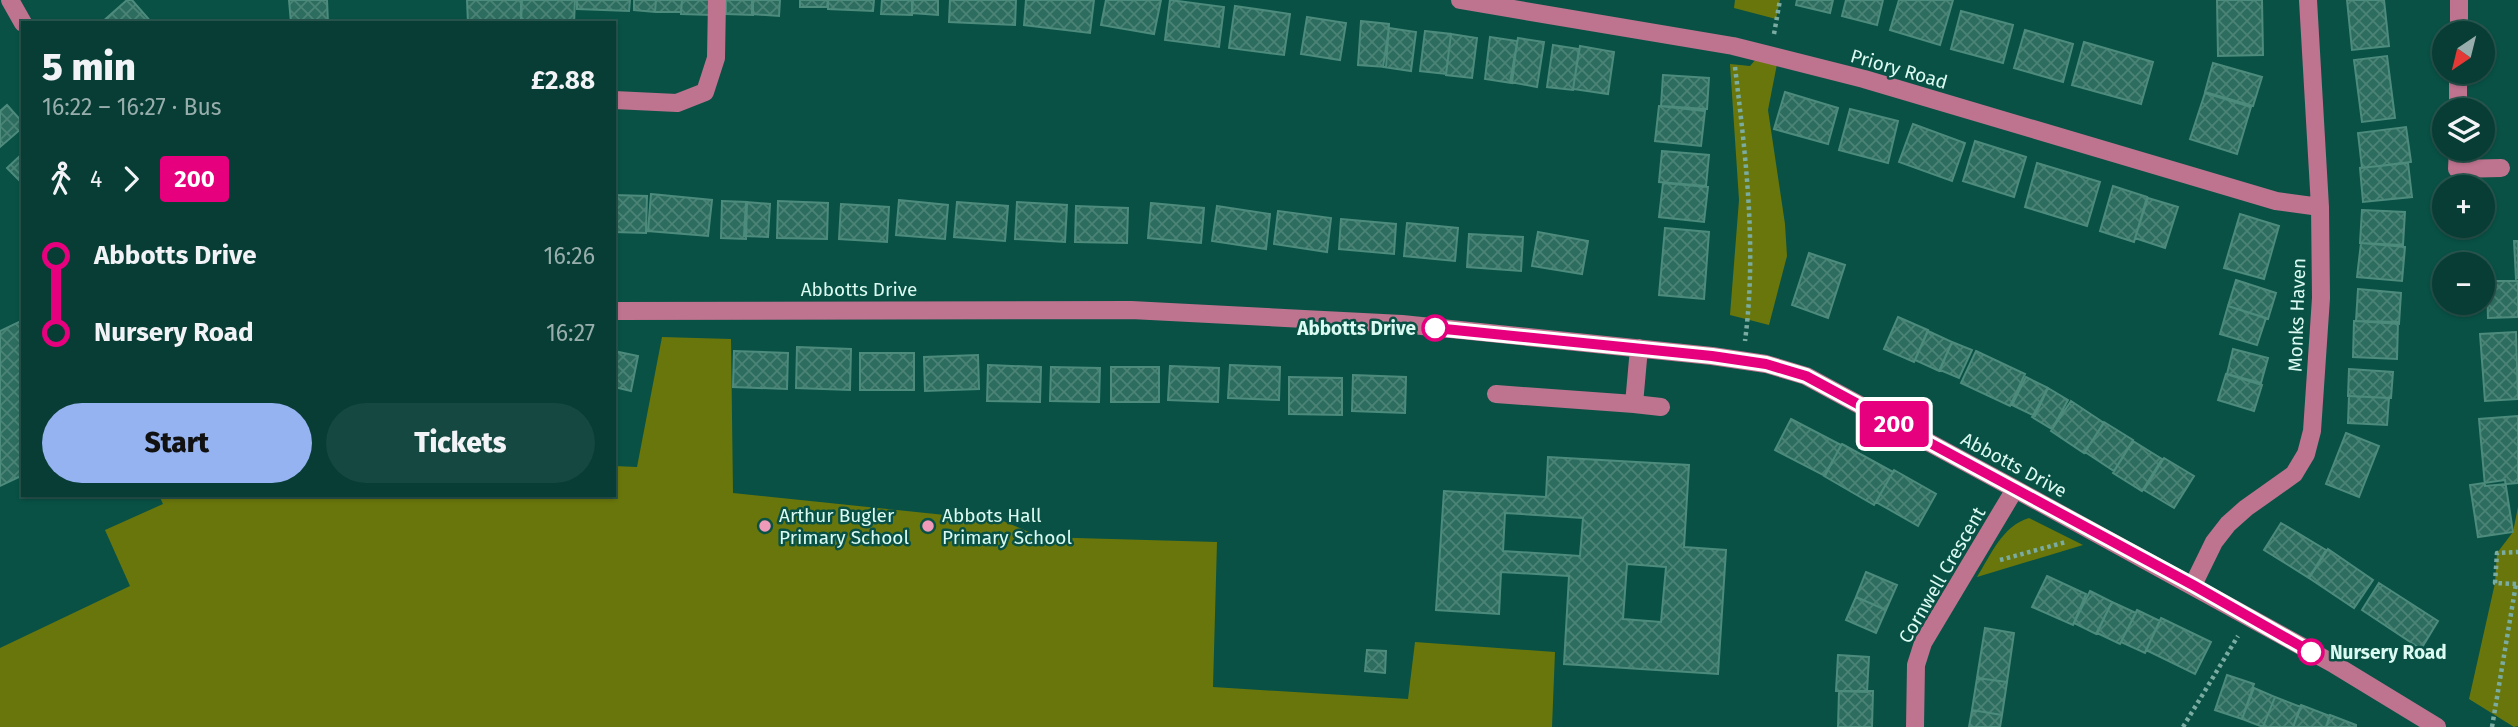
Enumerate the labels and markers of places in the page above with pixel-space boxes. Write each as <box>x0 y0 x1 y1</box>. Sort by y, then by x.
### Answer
marker: Abbotts Drive <box>1422 315 1448 341</box>
place label: Abbotts Drive <box>1296 317 1416 340</box>
place label: Arthur Bugler Primary School <box>779 504 909 549</box>
place label: Abbots Hall Primary School <box>942 504 1072 549</box>
marker: Arthur Bugler Primary School <box>757 518 773 534</box>
marker: Abbots Hall Primary School <box>920 518 936 534</box>
marker: Nursery Road <box>2298 639 2324 665</box>
place label: Nursery Road <box>2330 641 2447 664</box>

